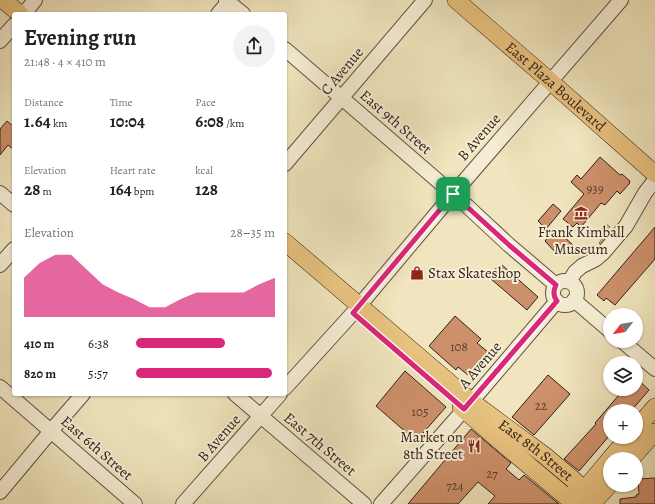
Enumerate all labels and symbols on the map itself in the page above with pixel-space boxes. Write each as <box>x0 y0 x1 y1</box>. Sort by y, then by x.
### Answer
street label: East Plaza Boulevard <box>501 37 611 137</box>
street label: C Avenue <box>316 43 368 99</box>
street label: East 9th Street <box>356 85 436 159</box>
street label: B Avenue <box>453 109 505 165</box>
pin <box>436 177 470 211</box>
house number: 939 <box>586 180 604 197</box>
museum icon: Frank Kimball Museum <box>573 205 589 221</box>
place label: Frank Kimball Museum <box>538 222 625 259</box>
place label: Stax Skateshop <box>428 263 521 283</box>
shop icon: Stax Skateshop <box>409 265 425 281</box>
north arrow <box>603 308 643 348</box>
street label: A Avenue <box>453 337 506 394</box>
house number: 108 <box>450 338 468 355</box>
house number: 22 <box>535 397 547 414</box>
house number: 105 <box>412 403 428 420</box>
street label: East 7th Street <box>280 408 360 480</box>
street label: B Avenue <box>193 410 245 466</box>
street label: East 6th Street <box>57 411 137 485</box>
street label: East 8th Street <box>494 415 578 485</box>
place label: Market on 8th Street <box>400 427 463 464</box>
restaurant icon: Market on 8th Street <box>466 438 482 454</box>
house number: 27 <box>486 465 498 482</box>
house number: 724 <box>446 477 464 494</box>

